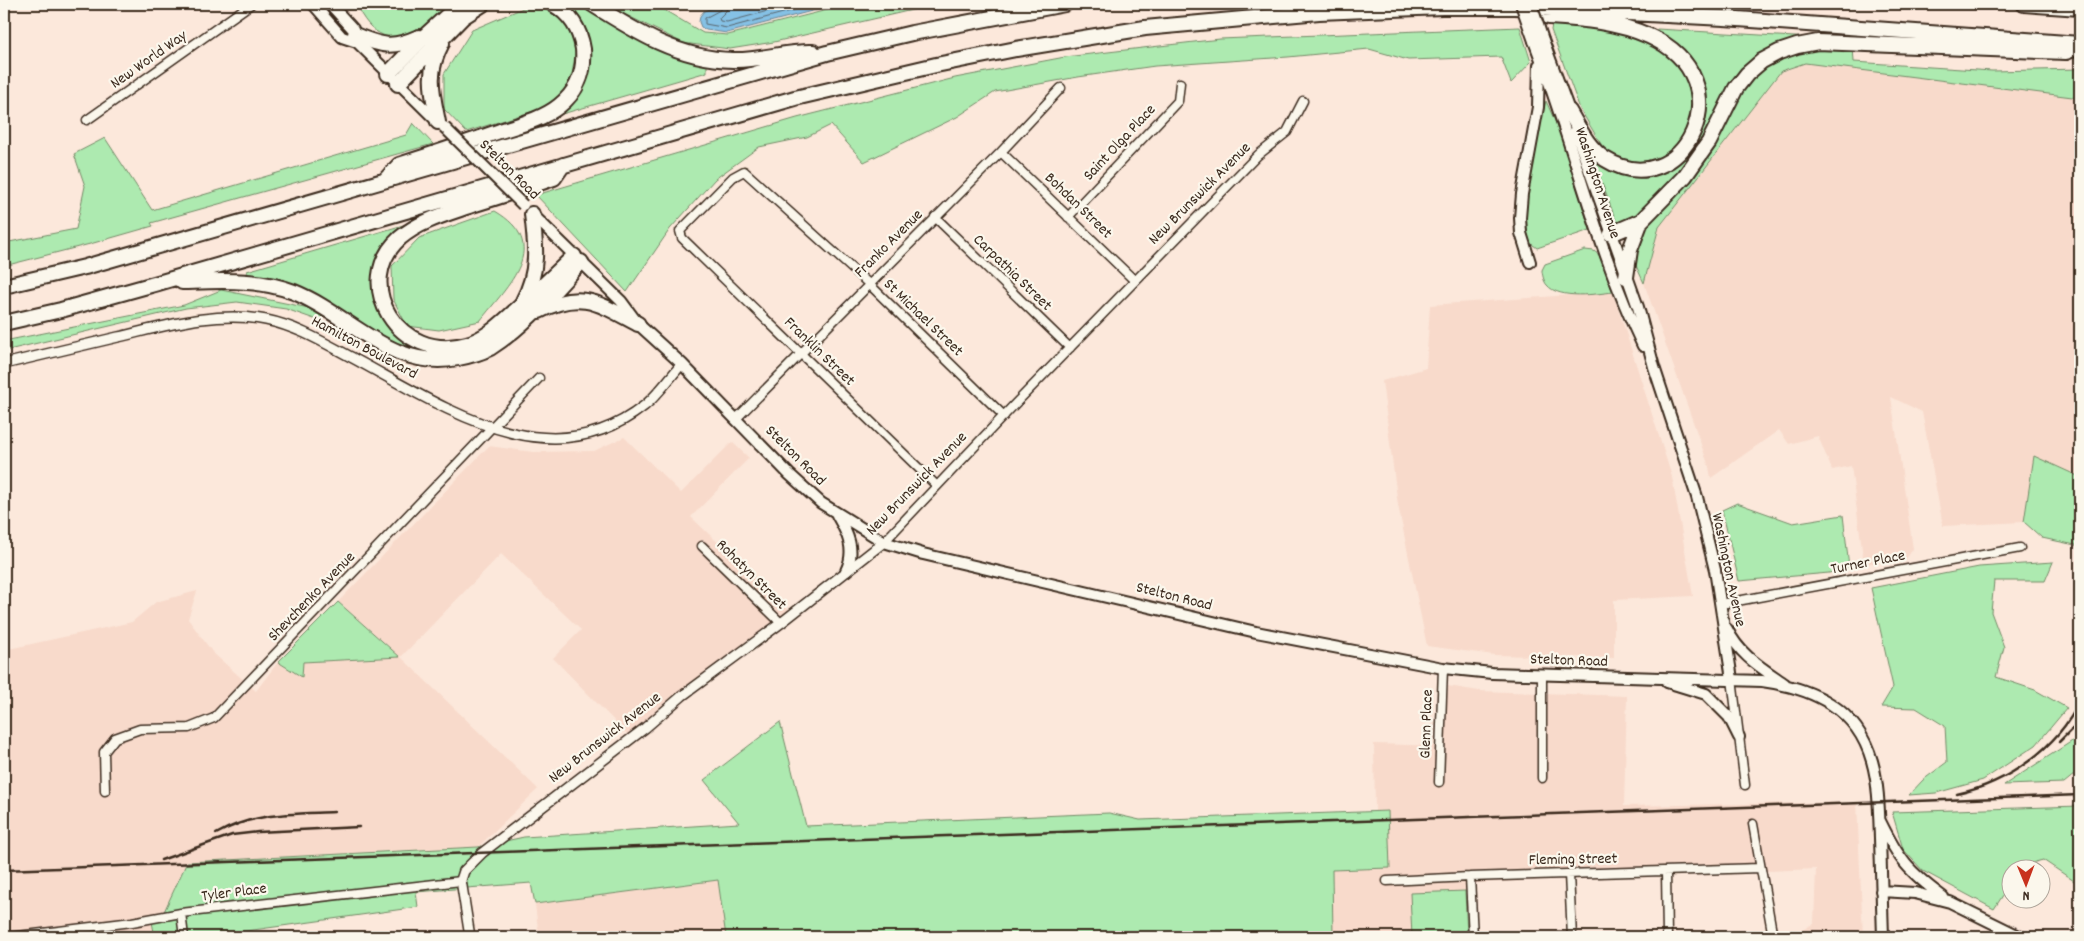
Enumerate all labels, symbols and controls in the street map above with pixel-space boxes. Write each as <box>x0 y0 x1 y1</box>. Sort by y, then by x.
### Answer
street label: New World Way <box>106 25 193 95</box>
street label: Saint Olga Place <box>1078 99 1162 187</box>
street label: Washington Avenue <box>1568 124 1626 242</box>
street label: Stelton Road <box>473 134 545 206</box>
street label: New Brunswick Avenue <box>1143 137 1257 251</box>
street label: Bohdan Street <box>1039 168 1117 245</box>
street label: Franko Avenue <box>849 204 929 284</box>
street label: Carpathia Street <box>967 229 1057 317</box>
street label: St Michael Street <box>878 274 968 362</box>
street label: Hamilton Boulevard <box>307 310 421 386</box>
street label: Franklin Street <box>778 312 860 392</box>
street label: Stelton Road <box>759 420 831 492</box>
street label: New Brunswick Avenue <box>861 427 973 541</box>
street label: Washington Avenue <box>1705 511 1751 629</box>
street label: Rohatyn Street <box>710 534 792 616</box>
street label: Turner Place <box>1829 545 1907 581</box>
street label: Shevchenko Avenue <box>263 547 361 647</box>
street label: Stelton Road <box>1133 576 1215 618</box>
street label: Stelton Road <box>1530 648 1608 674</box>
street label: New Brunswick Avenue <box>544 687 666 789</box>
street label: Glenn Place <box>1414 689 1440 759</box>
street label: Fleming Street <box>1528 848 1618 872</box>
north arrow <box>2002 858 2052 908</box>
street label: Tyler Place <box>200 878 268 908</box>
text: N <box>2022 885 2030 905</box>

